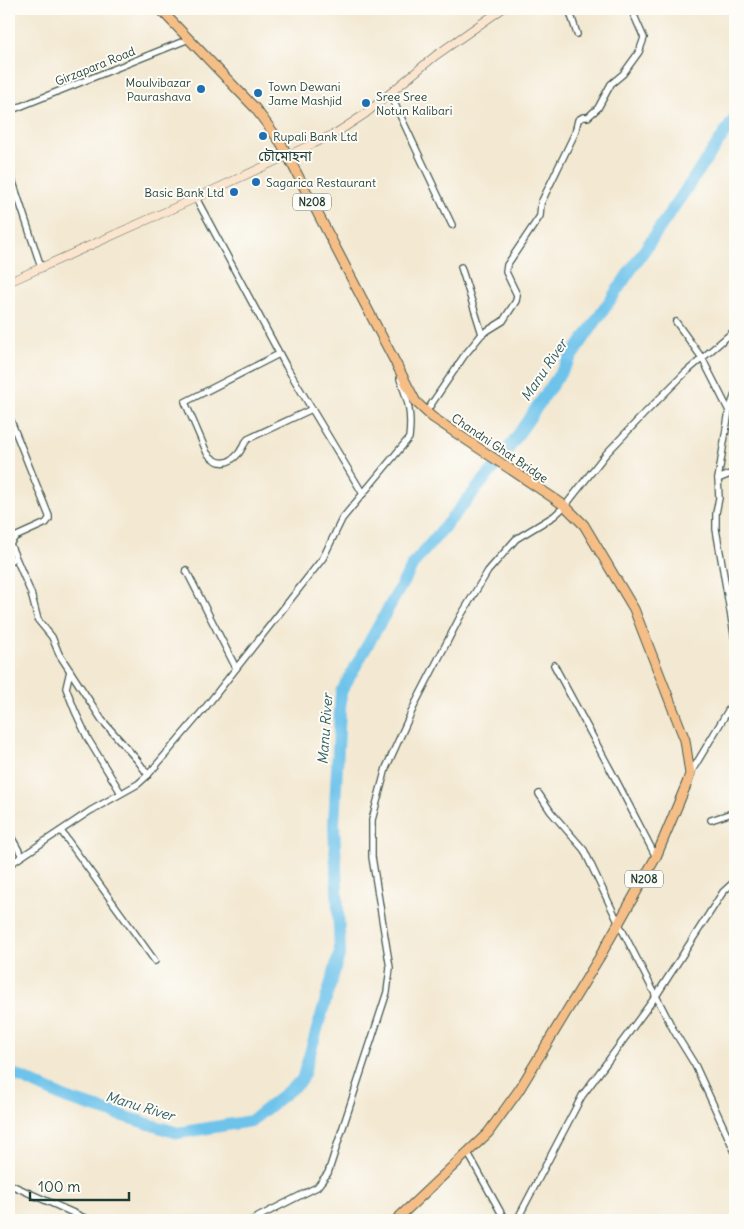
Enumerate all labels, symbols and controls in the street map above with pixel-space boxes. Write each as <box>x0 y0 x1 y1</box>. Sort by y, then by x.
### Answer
street label: Girzapara Road <box>53 43 137 89</box>
place label: Moulvibazar Paurashava <box>126 75 191 104</box>
place label: Town Dewani Jame Mashjid <box>268 79 342 108</box>
marker: Moulvibazar Paurashava <box>195 83 207 95</box>
marker: Town Dewani Jame Mashjid <box>252 87 264 99</box>
place label: Sree Sree Notun Kalibari <box>376 89 452 118</box>
marker: Sree Sree Notun Kalibari <box>360 97 372 109</box>
place label: Rupali Bank Ltd <box>273 129 357 144</box>
marker: Rupali Bank Ltd <box>257 130 269 142</box>
district label: চৌমোহনা <box>258 147 312 165</box>
place label: Sagarica Restaurant <box>266 175 376 190</box>
marker: Sagarica Restaurant <box>250 176 262 188</box>
place label: Basic Bank Ltd <box>144 185 224 200</box>
marker: Basic Bank Ltd <box>228 186 240 198</box>
road number: N208 <box>293 193 331 210</box>
water label: Manu River <box>517 334 573 404</box>
street label: Chandni Ghat Bridge <box>449 410 551 486</box>
water label: Manu River <box>314 691 337 765</box>
road number: N208 <box>625 871 663 888</box>
water label: Manu River <box>103 1087 179 1126</box>
scale bar <box>30 1169 129 1201</box>
text: 100 m <box>38 1177 80 1196</box>

